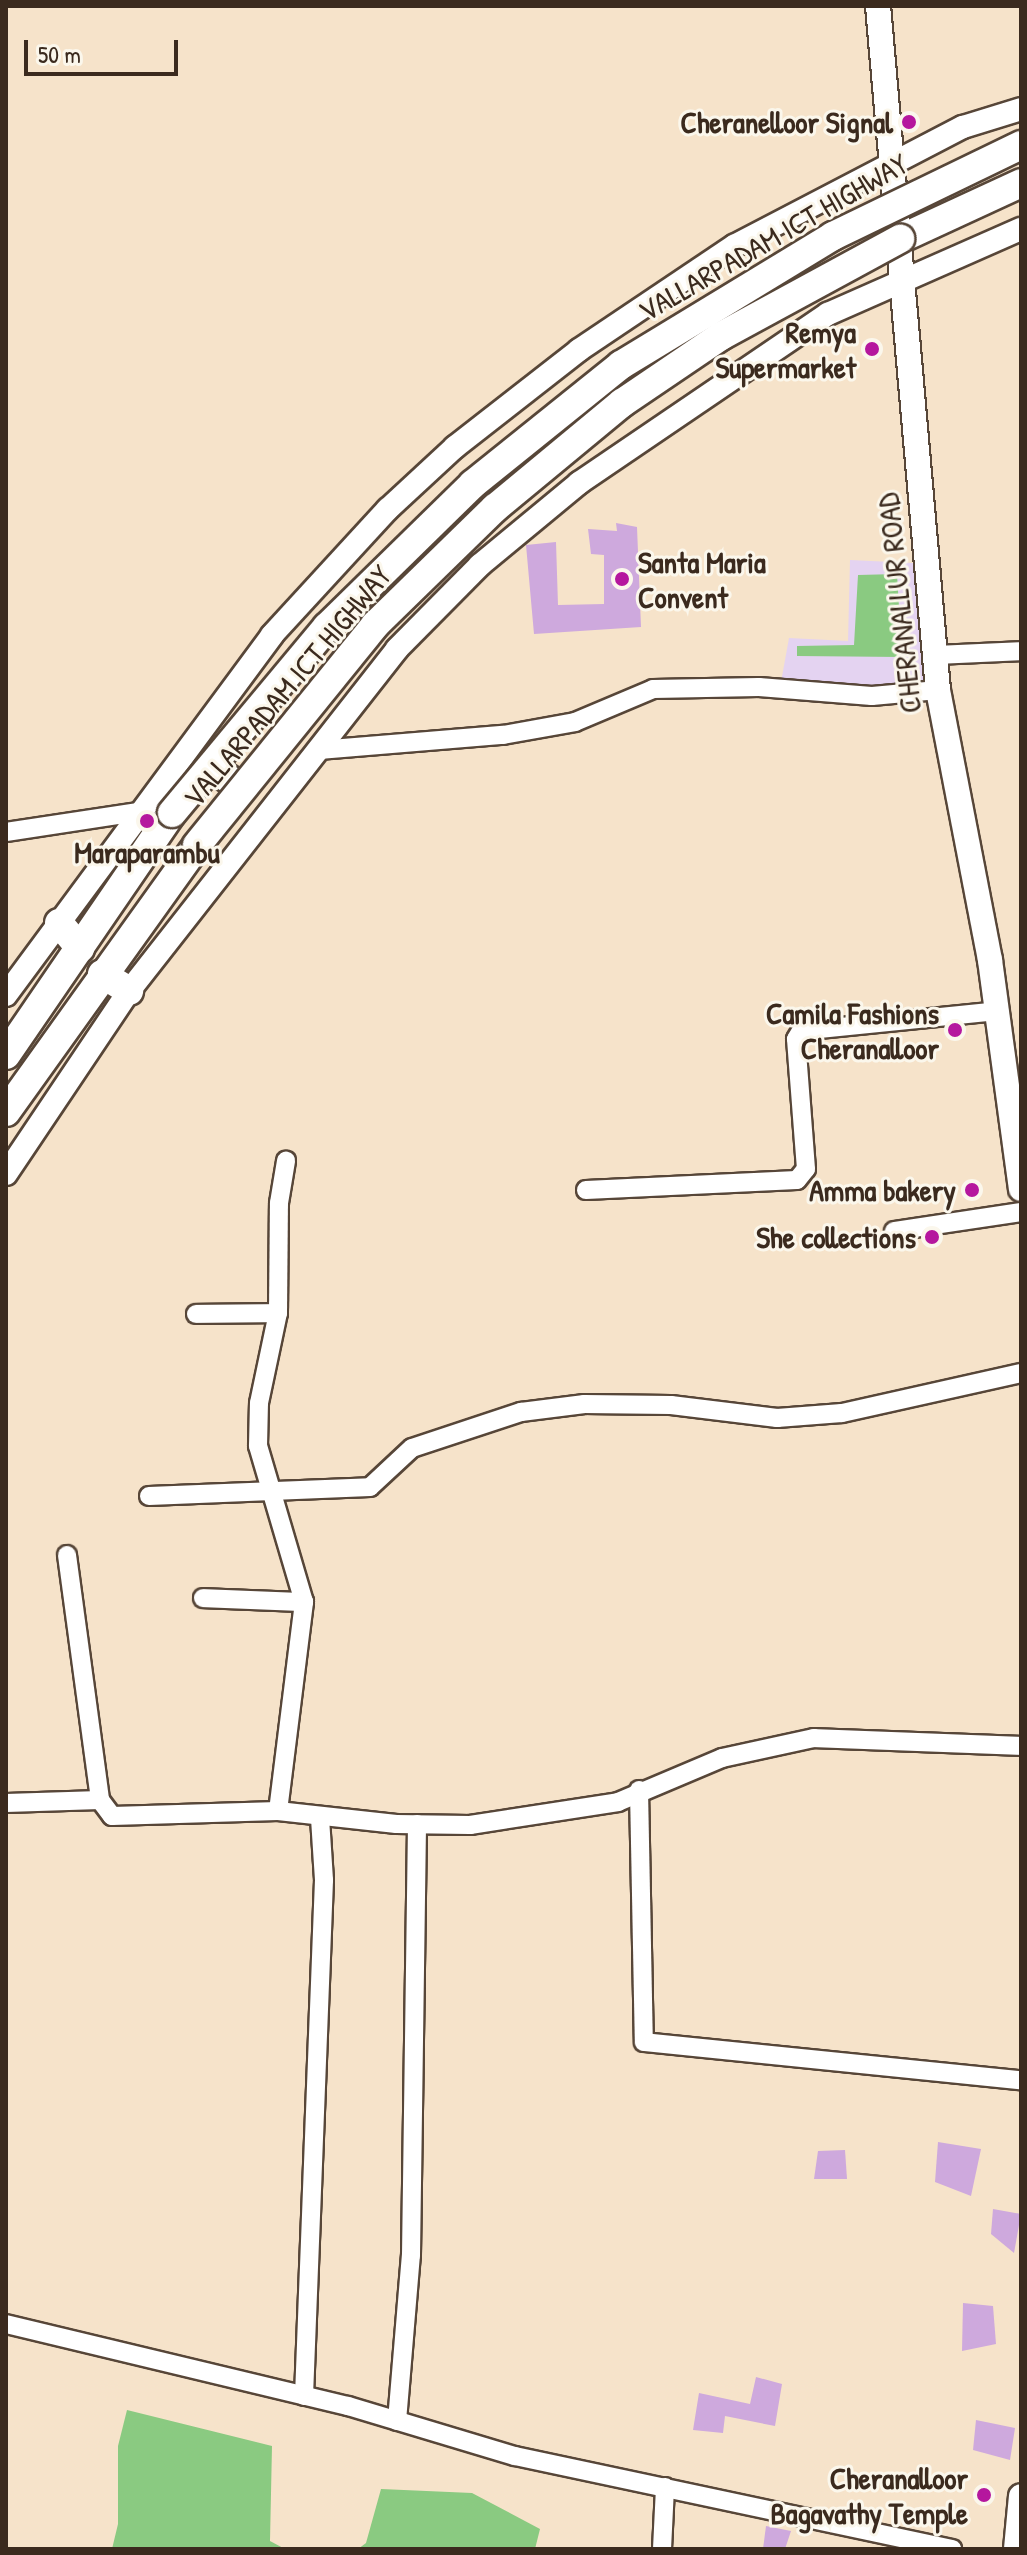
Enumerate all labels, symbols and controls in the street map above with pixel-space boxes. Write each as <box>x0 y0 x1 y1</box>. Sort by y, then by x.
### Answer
scale bar <box>28 24 182 74</box>
text: 50 m <box>38 38 81 70</box>
place label: Cheranelloor Signal <box>681 104 893 140</box>
marker: Cheranelloor Signal <box>900 113 918 131</box>
street label: VALLARPADAM ICT HIGHWAY <box>632 145 914 329</box>
place label: Remya Supermarket <box>715 314 856 384</box>
marker: Remya Supermarket <box>863 340 881 358</box>
street label: CHERANALLUR ROAD <box>870 491 928 715</box>
place label: Santa Maria Convent <box>638 544 766 614</box>
street label: VALLARPADAM ICT HIGHWAY <box>175 558 399 814</box>
marker: Santa Maria Convent <box>613 570 631 588</box>
marker: Maraparambu <box>138 812 156 830</box>
place label: Maraparambu <box>74 834 220 870</box>
place label: Camila Fashions Cheranalloor <box>766 995 939 1066</box>
marker: Camila Fashions Cheranalloor <box>946 1021 964 1039</box>
place label: Amma bakery <box>809 1172 956 1208</box>
marker: Amma bakery <box>963 1181 981 1199</box>
place label: She collections <box>756 1219 916 1255</box>
marker: She collections <box>923 1228 941 1246</box>
place label: Cheranalloor Bagavathy Temple <box>771 2460 968 2530</box>
marker: Cheranalloor Bagavathy Temple <box>975 2486 993 2504</box>

